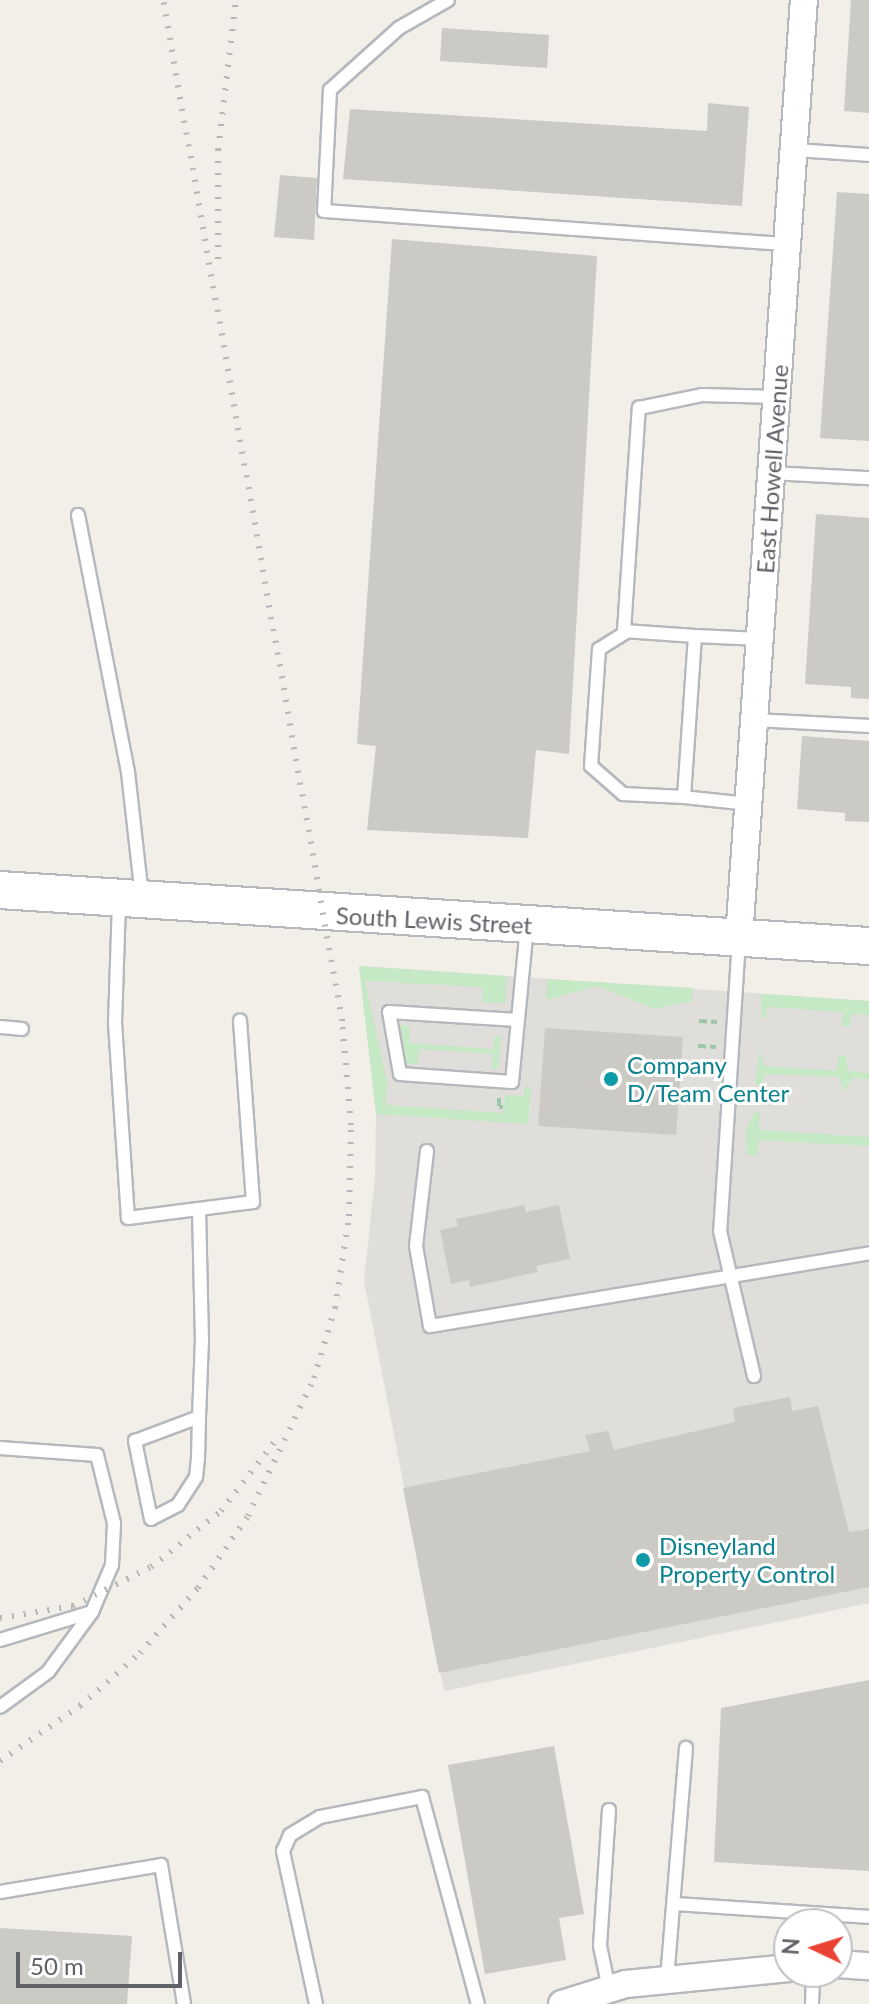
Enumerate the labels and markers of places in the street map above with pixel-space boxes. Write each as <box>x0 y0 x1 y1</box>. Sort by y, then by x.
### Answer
place label: Company D/Team Center <box>627 1051 789 1107</box>
marker: Company D/Team Center <box>602 1070 620 1088</box>
place label: Disneyland Property Control <box>659 1532 836 1588</box>
marker: Disneyland Property Control <box>634 1551 652 1569</box>

